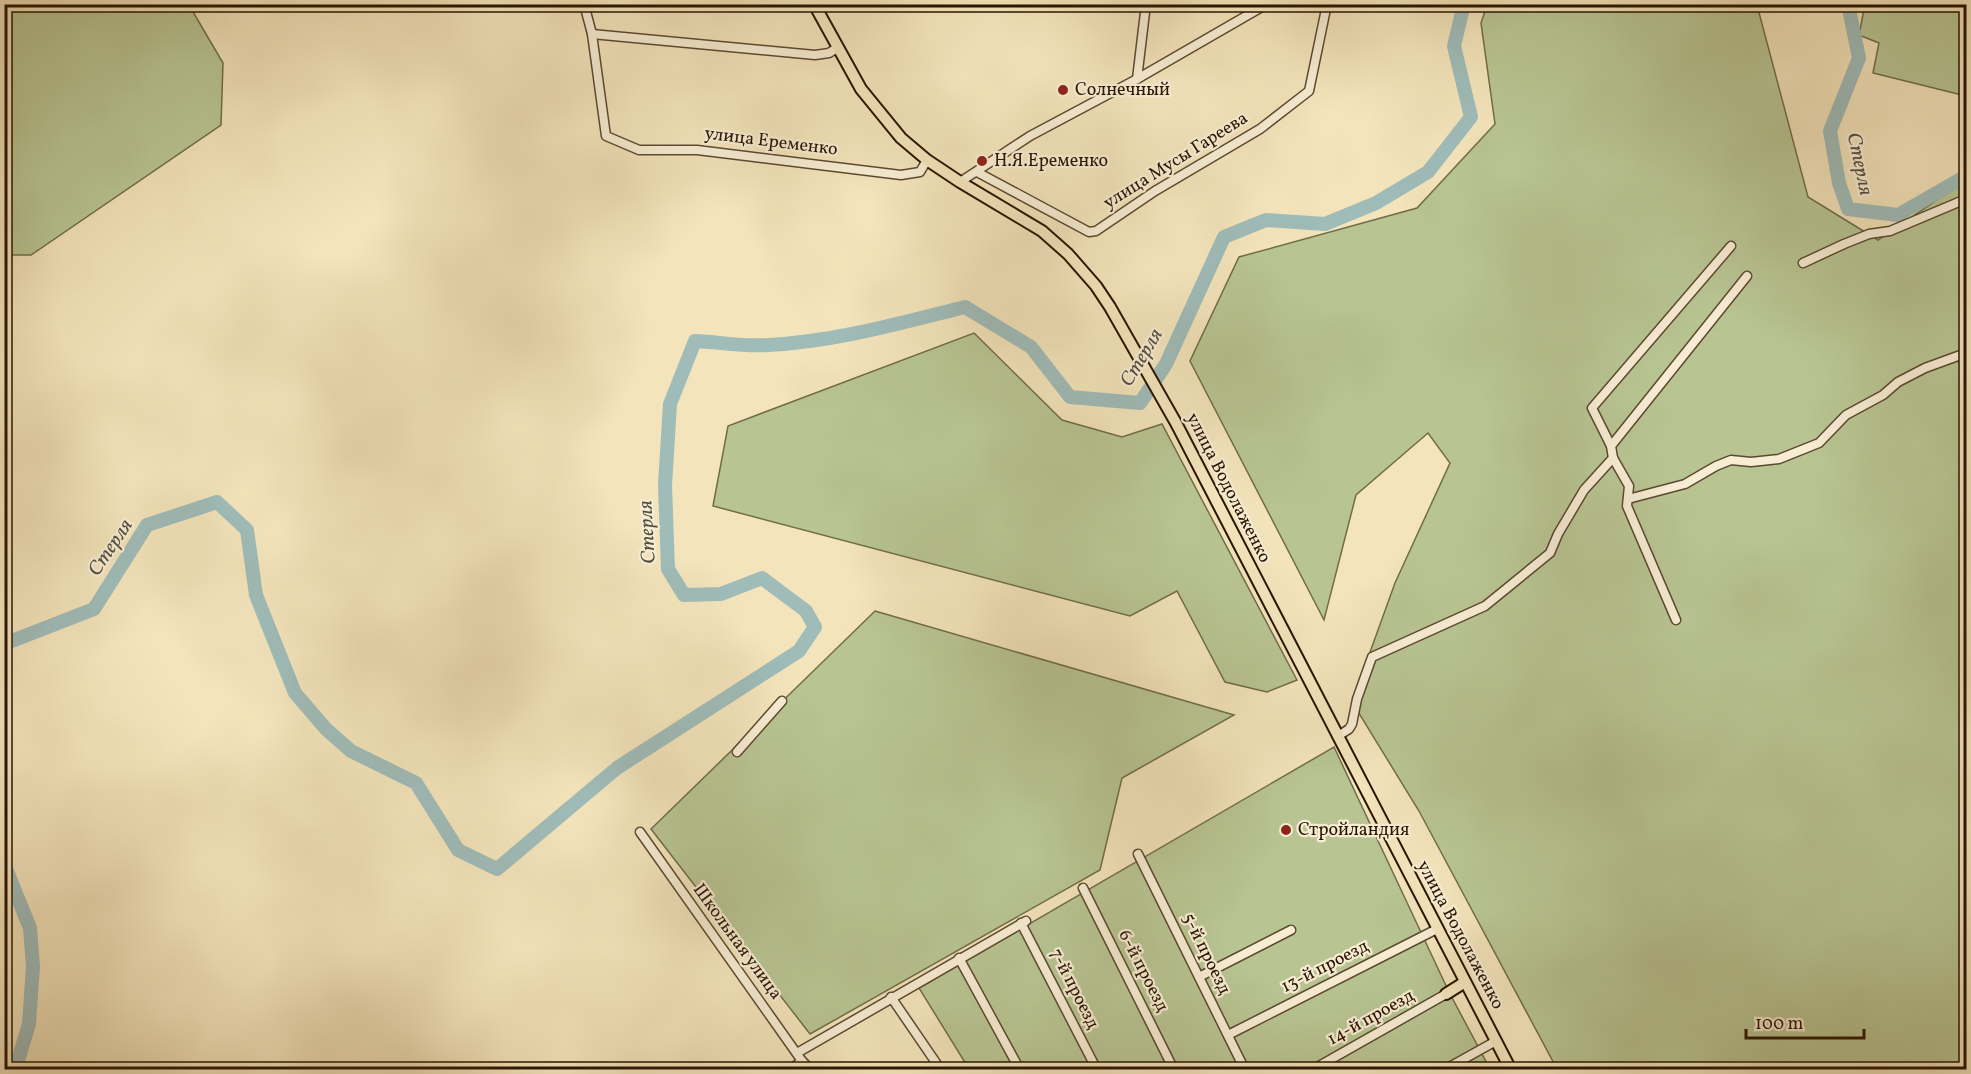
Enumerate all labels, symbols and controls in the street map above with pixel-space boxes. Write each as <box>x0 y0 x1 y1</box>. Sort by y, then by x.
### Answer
place label: Солнечный <box>1075 78 1170 103</box>
marker: Солнечный <box>1056 83 1070 97</box>
street label: улица Мусы Гареева <box>1099 106 1253 216</box>
street label: улица Еременко <box>703 121 839 163</box>
water label: Стерля <box>1839 130 1879 198</box>
place label: Н.Я.Еременко <box>994 149 1108 174</box>
marker: Н.Я.Еременко <box>975 154 989 168</box>
water label: Стерля <box>1114 324 1170 392</box>
street label: улица Водолаженко <box>1179 409 1277 567</box>
water label: Стерля <box>632 500 664 564</box>
water label: Стерля <box>82 514 140 582</box>
place label: Стройландия <box>1298 818 1409 843</box>
marker: Стройландия <box>1279 823 1293 837</box>
street label: улица Водолаженко <box>1410 856 1510 1014</box>
street label: Школьная улица <box>686 879 788 1005</box>
street label: 5-й проезд <box>1176 909 1236 999</box>
street label: 6-й проезд <box>1112 926 1174 1016</box>
street label: 13-й проезд <box>1277 934 1373 1000</box>
street label: 7-й проезд <box>1043 945 1105 1033</box>
street label: 14-й проезд <box>1323 984 1419 1052</box>
scale bar <box>1746 1002 1864 1040</box>
text: 100 m <box>1755 1012 1804 1037</box>

